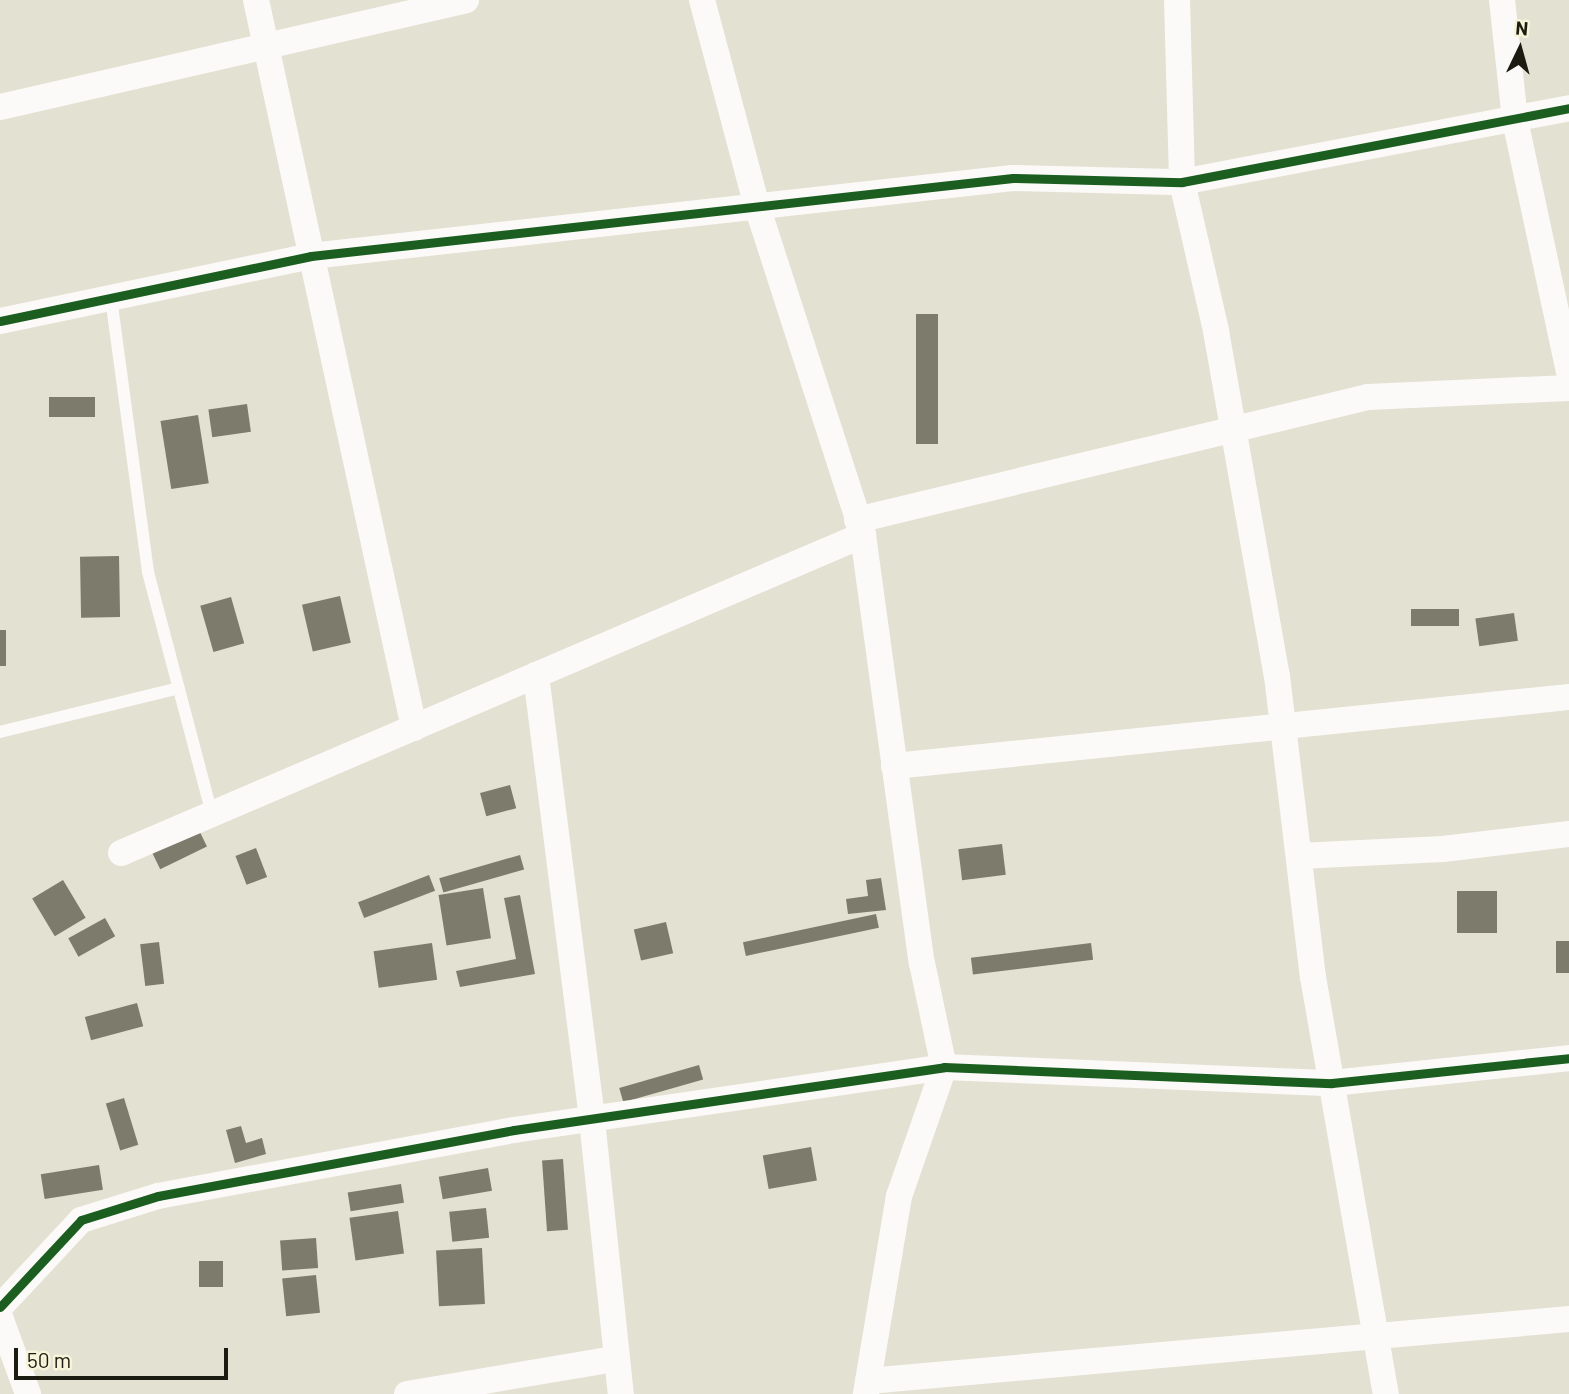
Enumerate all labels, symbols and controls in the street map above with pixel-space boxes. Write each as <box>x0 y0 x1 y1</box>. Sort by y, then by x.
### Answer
north arrow <box>1485 14 1555 84</box>
text: N <box>1515 16 1529 40</box>
scale bar <box>18 1334 231 1378</box>
text: 50 m <box>27 1347 71 1372</box>

